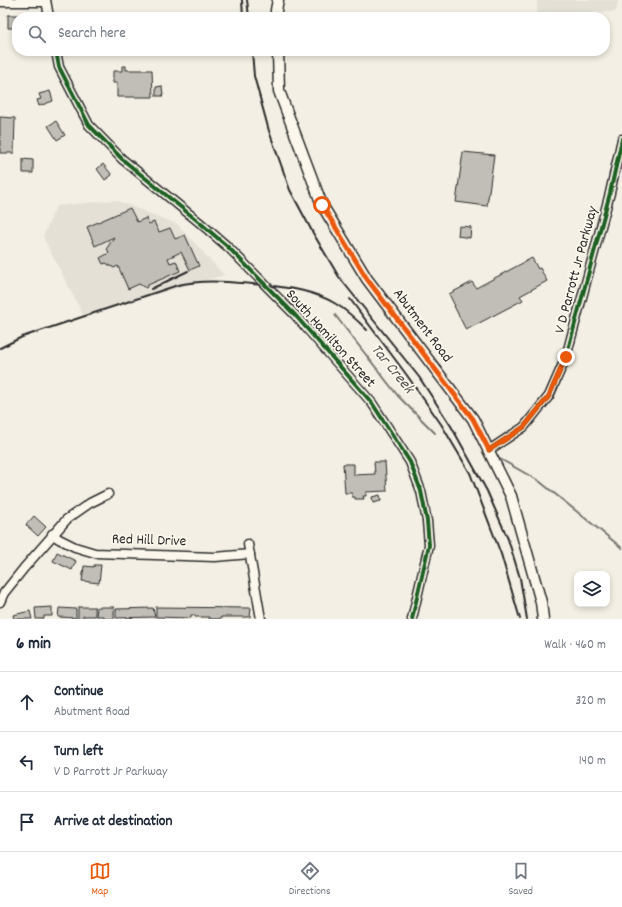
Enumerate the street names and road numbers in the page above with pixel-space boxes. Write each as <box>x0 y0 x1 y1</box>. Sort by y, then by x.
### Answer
street label: V D Parrott Jr Parkway <box>549 203 605 336</box>
street label: Abutment Road <box>387 284 457 368</box>
street label: South Hamilton Street <box>280 285 381 394</box>
street label: Red Hill Drive <box>111 529 187 553</box>

